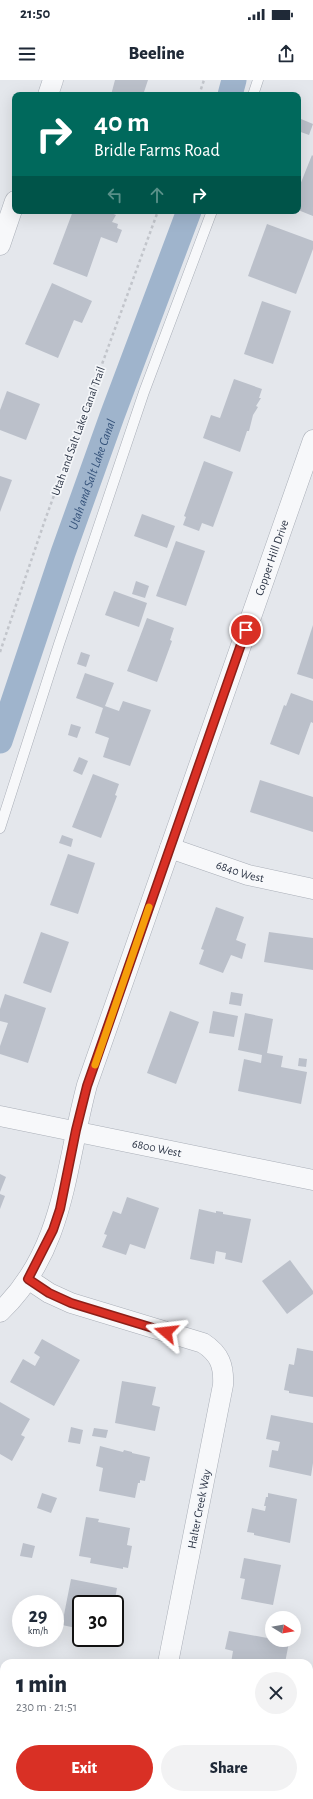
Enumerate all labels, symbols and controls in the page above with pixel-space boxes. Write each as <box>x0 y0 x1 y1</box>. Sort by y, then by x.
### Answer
text: 21:50 <box>20 6 50 21</box>
icon: menu <box>16 43 38 65</box>
icon: share <box>275 43 297 65</box>
text: Beeline <box>129 45 184 63</box>
icon: right <box>28 108 80 160</box>
text: 40 m <box>94 109 150 137</box>
text: Bridle Farms Road <box>94 142 220 160</box>
icon: left <box>104 184 126 206</box>
icon: ahead <box>146 184 168 206</box>
icon: right <box>188 184 210 206</box>
street label: Utah and Salt Lake Canal Trail <box>48 364 108 498</box>
water label: Utah and Salt Lake Canal <box>65 418 119 532</box>
street label: Copper Hill Drive <box>253 518 291 597</box>
pin <box>229 613 263 647</box>
icon: arrive <box>235 619 257 641</box>
street label: 6840 West <box>215 858 265 884</box>
street label: 6800 West <box>131 1137 183 1159</box>
position arrow <box>145 1311 187 1353</box>
street label: Halter Creek Way <box>185 1468 214 1550</box>
speed limit sign: 30 <box>72 1595 124 1647</box>
text: 29 <box>28 1606 48 1626</box>
north arrow <box>265 1611 301 1647</box>
map controls <box>265 1611 301 1647</box>
text: km/h <box>28 1626 48 1636</box>
button: close <box>255 1672 297 1714</box>
text: 1 min <box>16 1673 67 1697</box>
text: 230 m · 21:51 <box>16 1701 77 1714</box>
button: Exit <box>16 1745 153 1791</box>
button: Share <box>161 1745 297 1791</box>

